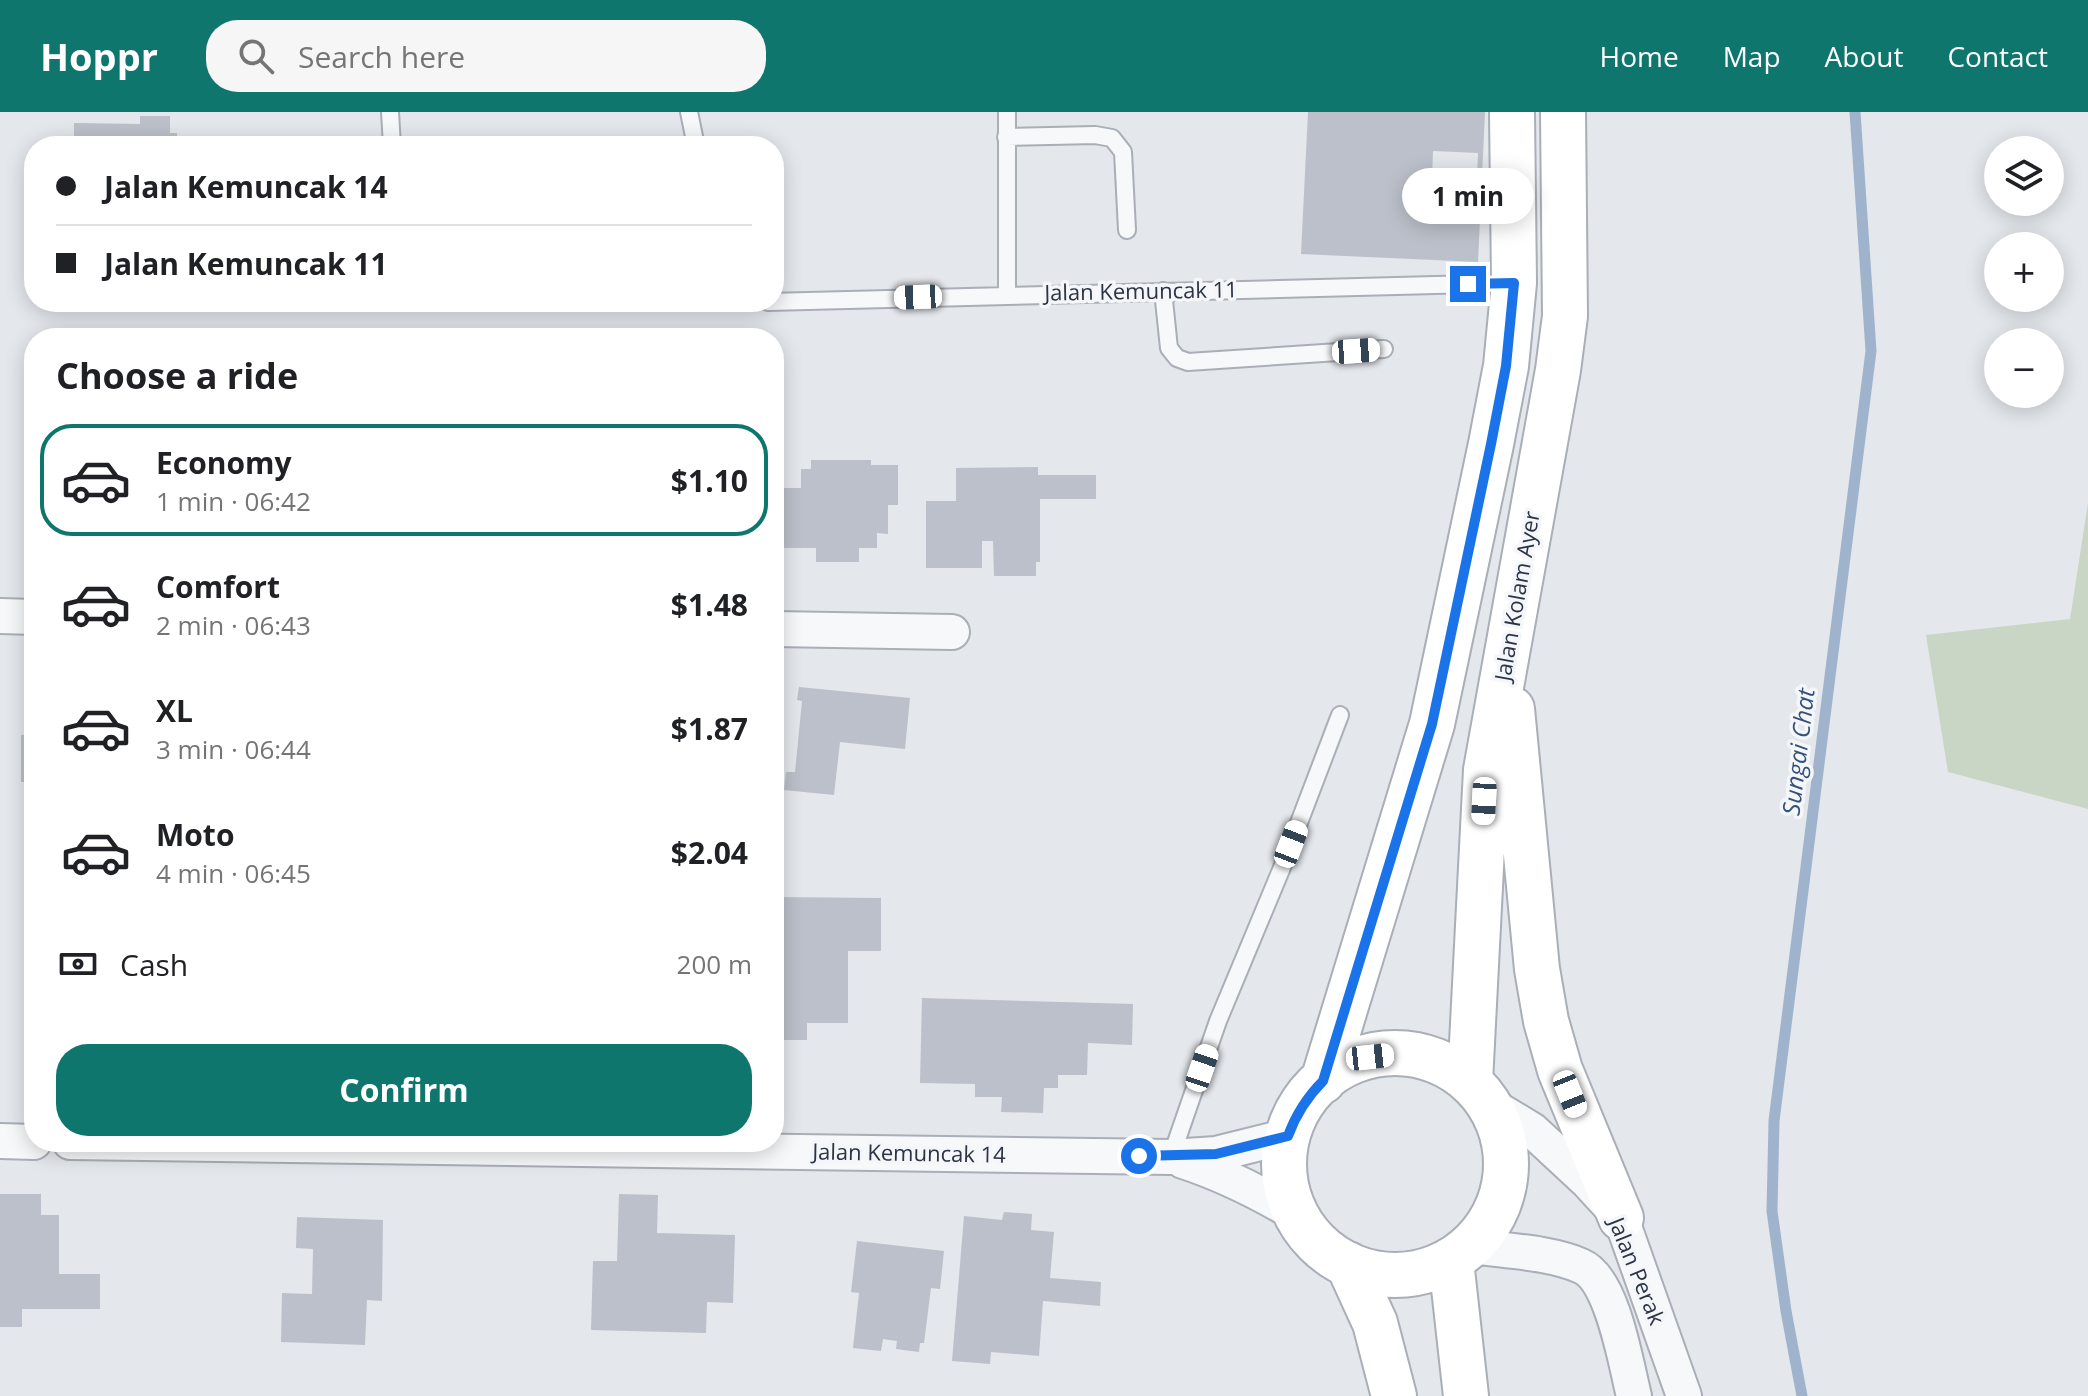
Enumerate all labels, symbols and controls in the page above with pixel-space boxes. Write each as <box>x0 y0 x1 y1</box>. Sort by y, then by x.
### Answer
search box <box>206 20 766 92</box>
text: Hoppr <box>40 30 158 82</box>
icon: search <box>234 34 278 78</box>
text: Search here <box>298 36 465 77</box>
text: Home <box>1600 37 1679 75</box>
text: Map <box>1723 37 1781 75</box>
text: About <box>1825 37 1903 75</box>
text: Contact <box>1947 37 2048 75</box>
map controls <box>1984 136 2064 408</box>
button: layers <box>1984 136 2064 216</box>
text: Jalan Kemuncak 14 <box>104 166 388 207</box>
callout: 1 min <box>1402 168 1534 224</box>
text: 1 min <box>1432 178 1504 214</box>
button: + <box>1984 232 2064 312</box>
text: Jalan Kemuncak 11 <box>104 243 388 284</box>
route end <box>1450 266 1486 302</box>
street label: Jalan Kemuncak 11 <box>1042 273 1238 307</box>
car <box>894 284 942 310</box>
button: − <box>1984 328 2064 408</box>
car <box>1331 337 1381 365</box>
text: Choose a ride <box>56 351 298 400</box>
text: Economy <box>156 442 292 483</box>
icon: car <box>60 444 132 516</box>
text: $1.10 <box>671 460 748 501</box>
text: 1 min · 06:42 <box>156 483 311 519</box>
street label: Jalan Kolam Ayer <box>1486 509 1546 685</box>
text: Comfort <box>156 566 280 607</box>
icon: car <box>60 568 132 640</box>
text: $1.48 <box>671 584 748 625</box>
text: 2 min · 06:43 <box>156 607 311 643</box>
water label: Sungai Chat <box>1773 685 1822 817</box>
text: XL <box>156 690 193 731</box>
icon: car <box>60 692 132 764</box>
text: $1.87 <box>671 708 748 749</box>
text: 3 min · 06:44 <box>156 731 311 767</box>
car <box>1471 776 1497 826</box>
text: Moto <box>156 814 234 855</box>
icon: car <box>60 816 132 888</box>
car <box>1271 817 1311 871</box>
text: $2.04 <box>671 832 748 873</box>
text: 4 min · 06:45 <box>156 855 311 891</box>
icon: cash <box>56 942 100 986</box>
text: Cash <box>120 944 188 985</box>
text: 200 m <box>677 946 752 982</box>
car <box>1183 1041 1221 1095</box>
car <box>1345 1043 1395 1071</box>
button: Confirm <box>56 1044 752 1136</box>
car <box>1550 1067 1590 1121</box>
street label: Jalan Kemuncak 14 <box>810 1135 1006 1169</box>
route start <box>1121 1138 1157 1174</box>
street label: Jalan Perak <box>1602 1211 1673 1329</box>

